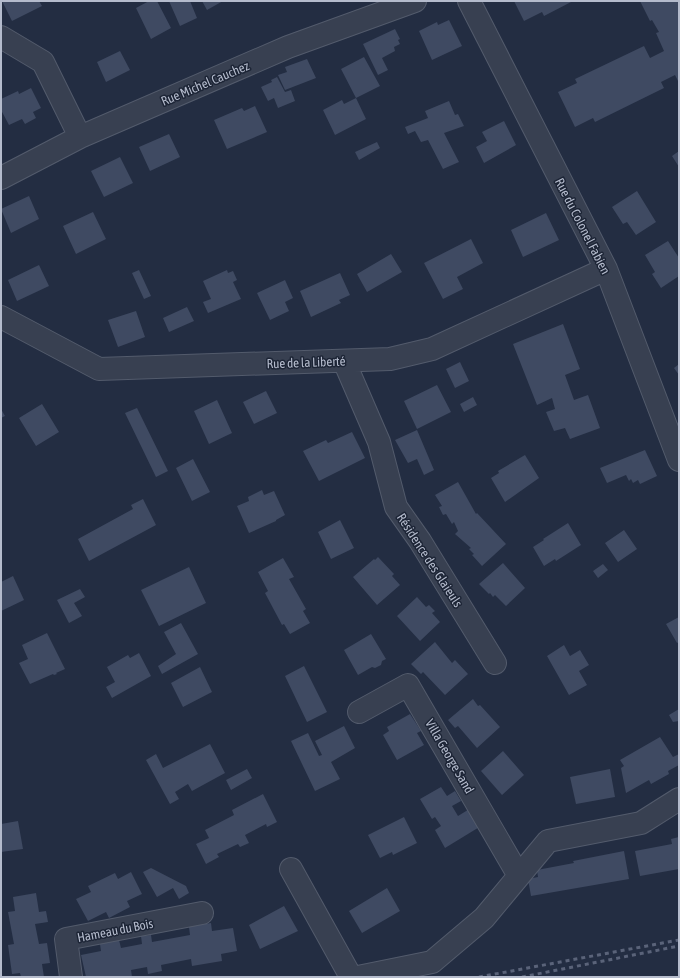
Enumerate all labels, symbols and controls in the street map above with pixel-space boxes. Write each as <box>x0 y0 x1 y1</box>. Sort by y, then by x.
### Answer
street label: Rue Michel Cauchez <box>159 58 252 109</box>
street label: Rue du Colonel Fabien <box>552 176 613 277</box>
street label: Rue de la Liberté <box>266 354 346 371</box>
street label: Résidence des Glaieuls <box>394 511 466 610</box>
street label: Villa George Sand <box>422 716 477 796</box>
street label: Hameau du Bois <box>76 916 155 945</box>

